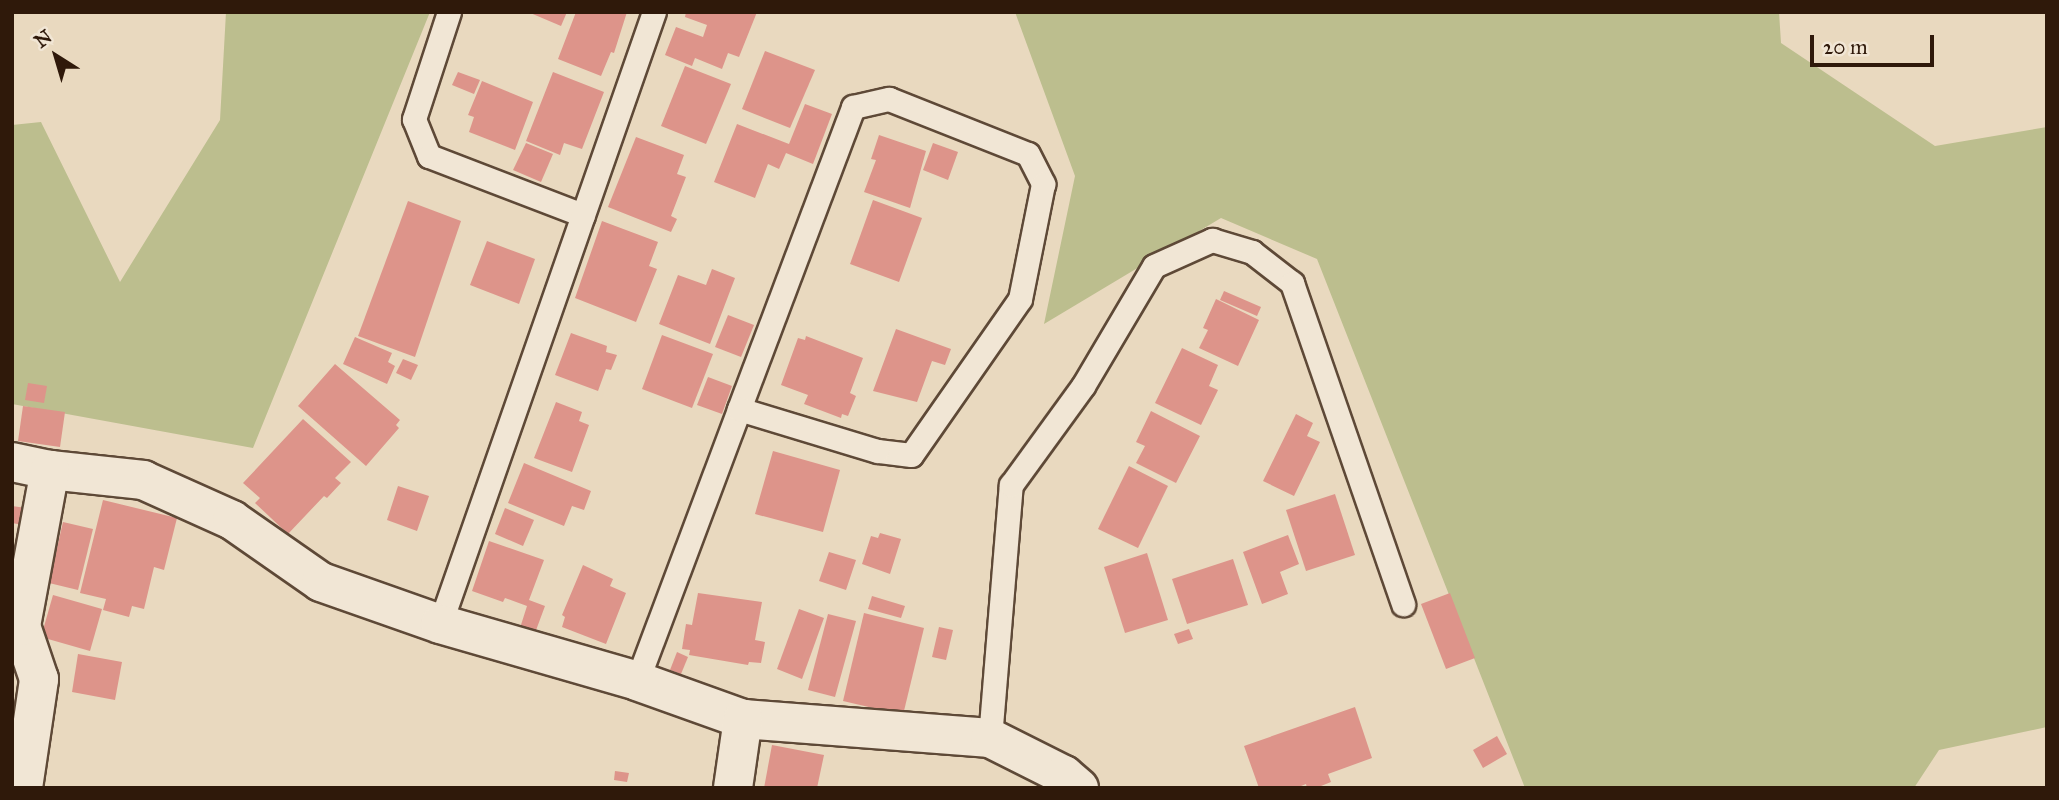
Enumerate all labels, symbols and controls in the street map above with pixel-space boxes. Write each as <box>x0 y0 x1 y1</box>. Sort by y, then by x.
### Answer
north arrow <box>21 21 91 91</box>
scale bar <box>1814 21 1938 65</box>
text: N <box>30 25 56 53</box>
text: 20 m <box>1823 34 1868 60</box>

